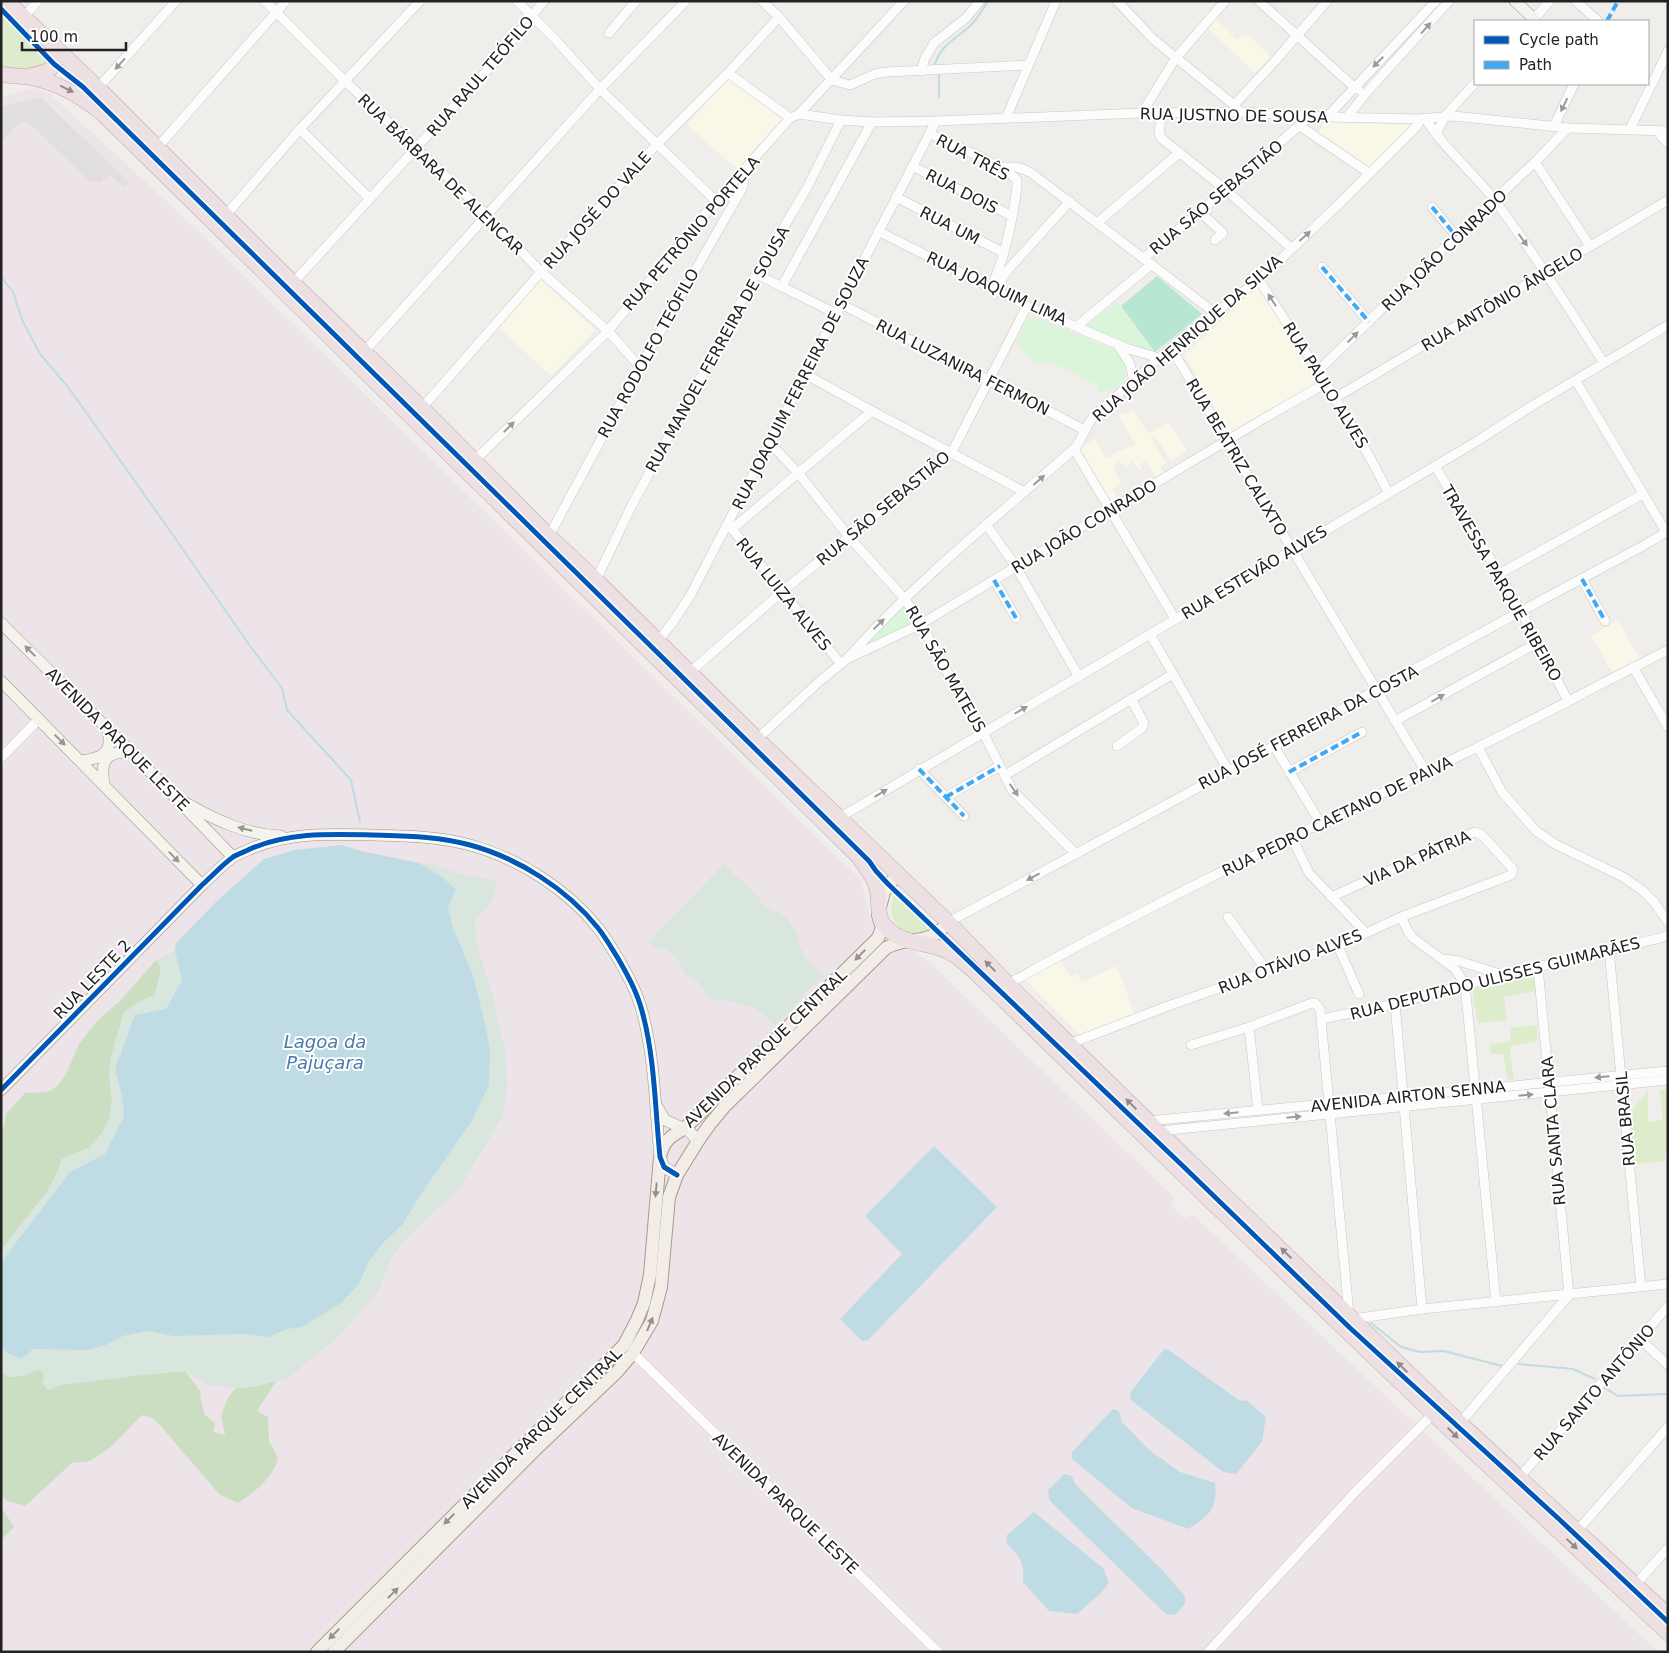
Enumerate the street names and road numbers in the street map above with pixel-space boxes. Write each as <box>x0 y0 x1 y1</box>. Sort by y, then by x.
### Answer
street label: RUA RAUL TEÓFILO <box>423 12 538 140</box>
street label: RUA BÁRBARA DE ALENCAR <box>354 90 527 259</box>
street label: RUA JUSTNO DE SOUSA <box>1140 104 1328 127</box>
street label: RUA TRÊS <box>933 130 1013 185</box>
street label: RUA SÃO SEBASTIÃO <box>1146 136 1287 259</box>
street label: RUA JOSÉ DO VALE <box>540 148 655 273</box>
street label: RUA PETRÔNIO PORTELA <box>619 152 764 315</box>
street label: RUA DOIS <box>922 165 1001 218</box>
street label: RUA JOÃO CONRADO <box>1378 186 1511 315</box>
street label: RUA UM <box>917 202 983 249</box>
street label: RUA MANOEL FERREIRA DE SOUSA <box>642 223 793 476</box>
street label: RUA ANTÔNIO ÂNGELO <box>1418 244 1586 355</box>
street label: RUA JOAQUIM LIMA <box>924 248 1070 329</box>
street label: RUA JOÃO HENRIQUE DA SILVA <box>1089 251 1286 426</box>
street label: RUA JOAQUIM FERREIRA DE SOUZA <box>728 254 873 513</box>
street label: RUA RODOLFO TEÓFILO <box>594 265 703 441</box>
street label: RUA LUZANIRA FERMON <box>873 315 1053 420</box>
street label: RUA PAULO ALVES <box>1279 319 1372 452</box>
street label: RUA BEATRIZ CALIXTO <box>1182 375 1291 539</box>
street label: RUA SÃO SEBASTIÃO <box>813 447 954 570</box>
street label: RUA JOÃO CONRADO <box>1008 475 1160 577</box>
street label: TRAVESSA PARQUE RIBEIRO <box>1437 481 1566 685</box>
street label: RUA ESTEVÃO ALVES <box>1178 521 1331 623</box>
street label: RUA LUIZA ALVES <box>732 534 835 655</box>
street label: RUA SÃO MATEUS <box>902 603 990 736</box>
street label: RUA JOSÉ FERREIRA DA COSTA <box>1195 661 1421 794</box>
street label: AVENIDA PARQUE LESTE <box>42 664 193 815</box>
street label: RUA PEDRO CAETANO DE PAIVA <box>1219 752 1455 881</box>
street label: VIA DA PÁTRIA <box>1361 826 1473 890</box>
street label: RUA OTÁVIO ALVES <box>1216 925 1365 998</box>
street label: RUA DEPUTADO ULISSES GUIMARÃES <box>1348 933 1642 1024</box>
street label: RUA LESTE 2 <box>50 936 135 1023</box>
street label: AVENIDA PARQUE CENTRAL <box>680 965 851 1131</box>
street label: RUA SANTA CLARA <box>1538 1056 1569 1206</box>
street label: RUA BRASIL <box>1612 1071 1639 1167</box>
street label: AVENIDA AIRTON SENNA <box>1310 1077 1507 1116</box>
street label: RUA SANTO ANTÔNIO <box>1530 1320 1659 1464</box>
street label: AVENIDA PARQUE CENTRAL <box>457 1344 626 1513</box>
street label: AVENIDA PARQUE LESTE <box>709 1429 862 1578</box>

